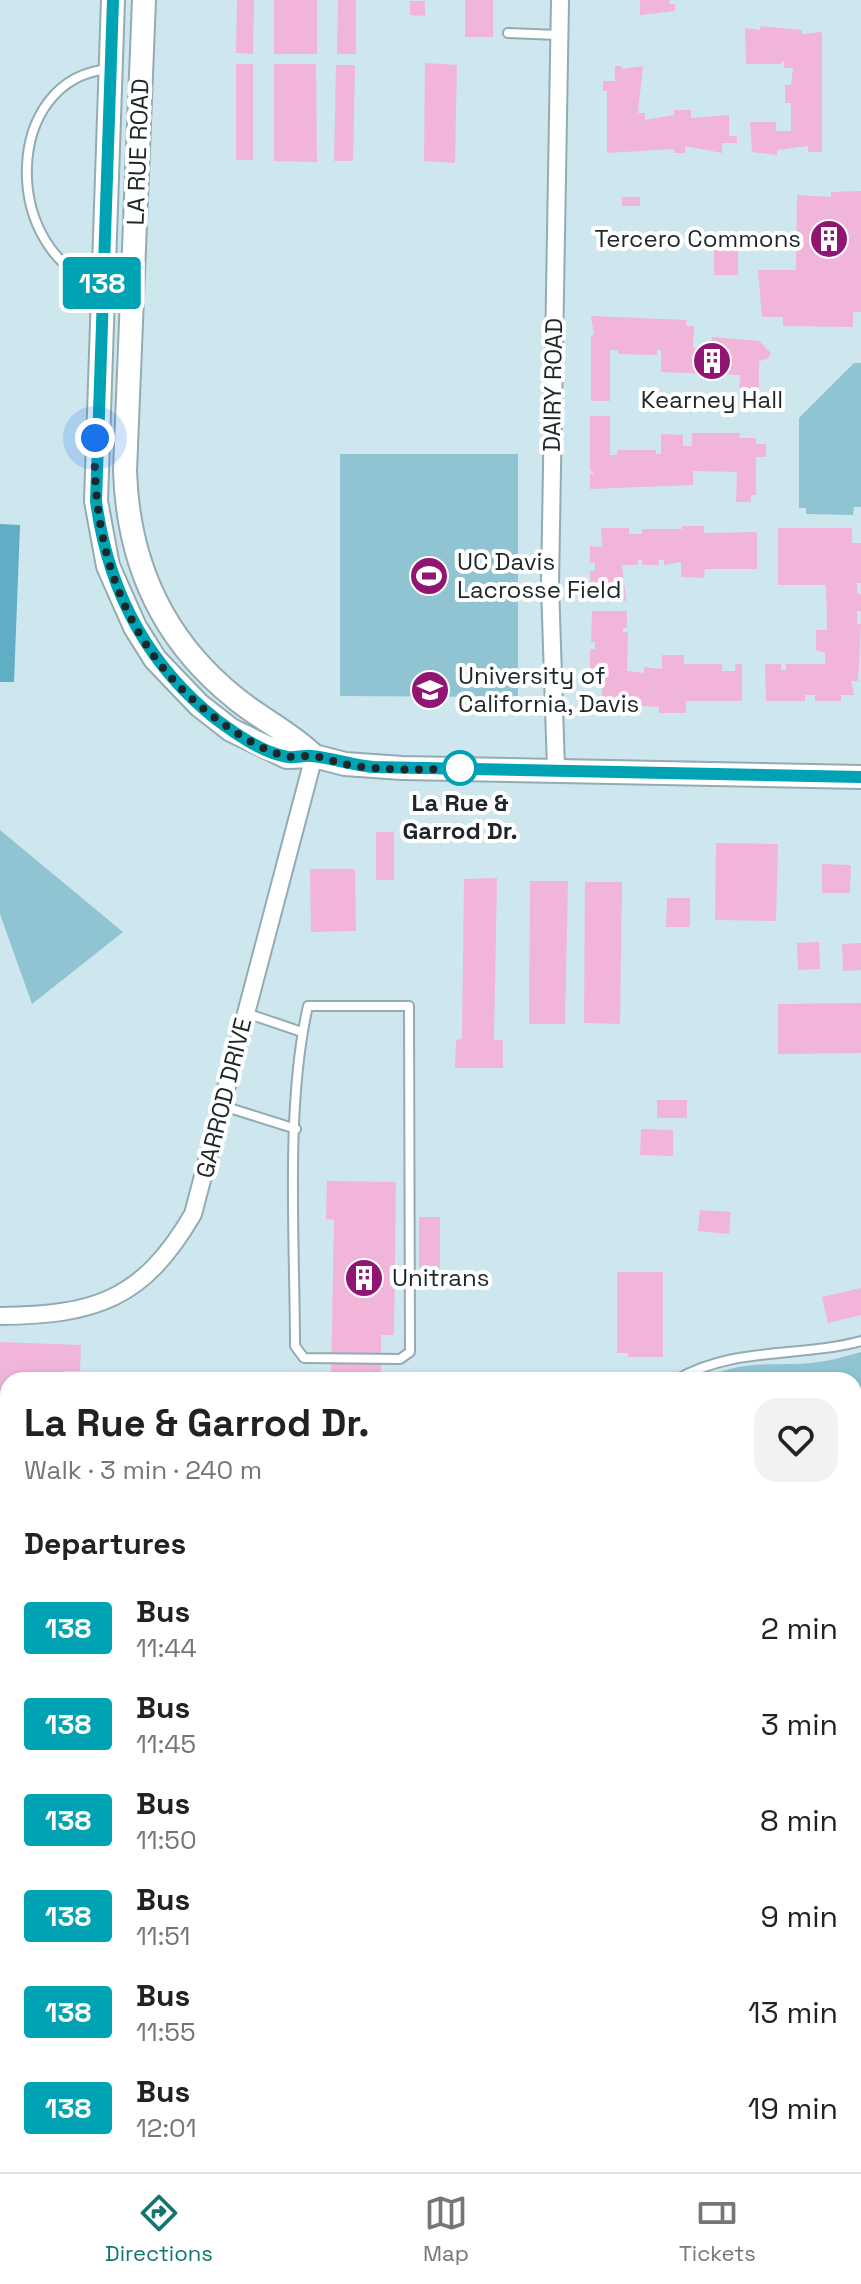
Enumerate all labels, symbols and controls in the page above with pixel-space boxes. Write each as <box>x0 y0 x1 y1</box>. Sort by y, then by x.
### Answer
street label: LA RUE ROAD <box>119 78 156 226</box>
building icon: Tercero Commons <box>808 218 850 260</box>
place label: Tercero Commons <box>595 223 801 254</box>
line badge: 138 <box>56 257 148 309</box>
text: 138 <box>79 265 125 301</box>
street label: DAIRY ROAD <box>536 318 569 452</box>
building icon: Kearney Hall <box>691 340 733 382</box>
place label: Kearney Hall <box>641 384 783 415</box>
your location <box>75 418 115 458</box>
place label: UC Davis Lacrosse Field <box>457 546 621 605</box>
sports icon: UC Davis Lacrosse Field <box>408 555 450 597</box>
place label: University of California, Davis <box>458 660 639 719</box>
school or university icon: University of California, Davis <box>409 669 451 711</box>
marker: La Rue & Garrod Dr. <box>443 751 477 785</box>
place label: La Rue & Garrod Dr. <box>402 787 518 846</box>
street label: GARROD DRIVE <box>189 1015 258 1181</box>
building icon: Unitrans <box>343 1257 385 1299</box>
place label: Unitrans <box>392 1262 489 1293</box>
button: heart <box>754 1398 838 1482</box>
text: La Rue & Garrod Dr. <box>24 1399 370 1447</box>
text: Walk · 3 min · 240 m <box>24 1453 262 1487</box>
text: Departures <box>24 1524 186 1563</box>
text: Bus <box>136 1592 190 1631</box>
text: 2 min <box>761 1609 838 1648</box>
text: 138 <box>45 1610 91 1646</box>
text: 11:44 <box>136 1631 197 1665</box>
text: Bus <box>136 1688 190 1727</box>
text: 3 min <box>761 1705 838 1744</box>
text: 138 <box>45 1706 91 1742</box>
text: 11:45 <box>136 1727 196 1761</box>
text: Bus <box>136 1784 190 1823</box>
text: 8 min <box>760 1801 838 1840</box>
text: 138 <box>45 1802 91 1838</box>
text: 11:50 <box>136 1823 197 1857</box>
text: Bus <box>136 1880 190 1919</box>
text: 9 min <box>760 1897 838 1936</box>
text: 138 <box>45 1898 91 1934</box>
text: 11:51 <box>136 1919 190 1953</box>
text: Bus <box>136 1976 190 2015</box>
text: 13 min <box>748 1993 838 2032</box>
text: 138 <box>45 1994 91 2030</box>
text: 11:55 <box>136 2015 195 2049</box>
text: Bus <box>136 2072 190 2111</box>
text: 19 min <box>748 2089 838 2128</box>
text: 138 <box>45 2090 91 2126</box>
text: 12:01 <box>136 2111 197 2145</box>
tab: Directions <box>105 2191 213 2267</box>
tab: Map <box>423 2191 469 2267</box>
tab: Tickets <box>679 2191 756 2267</box>

